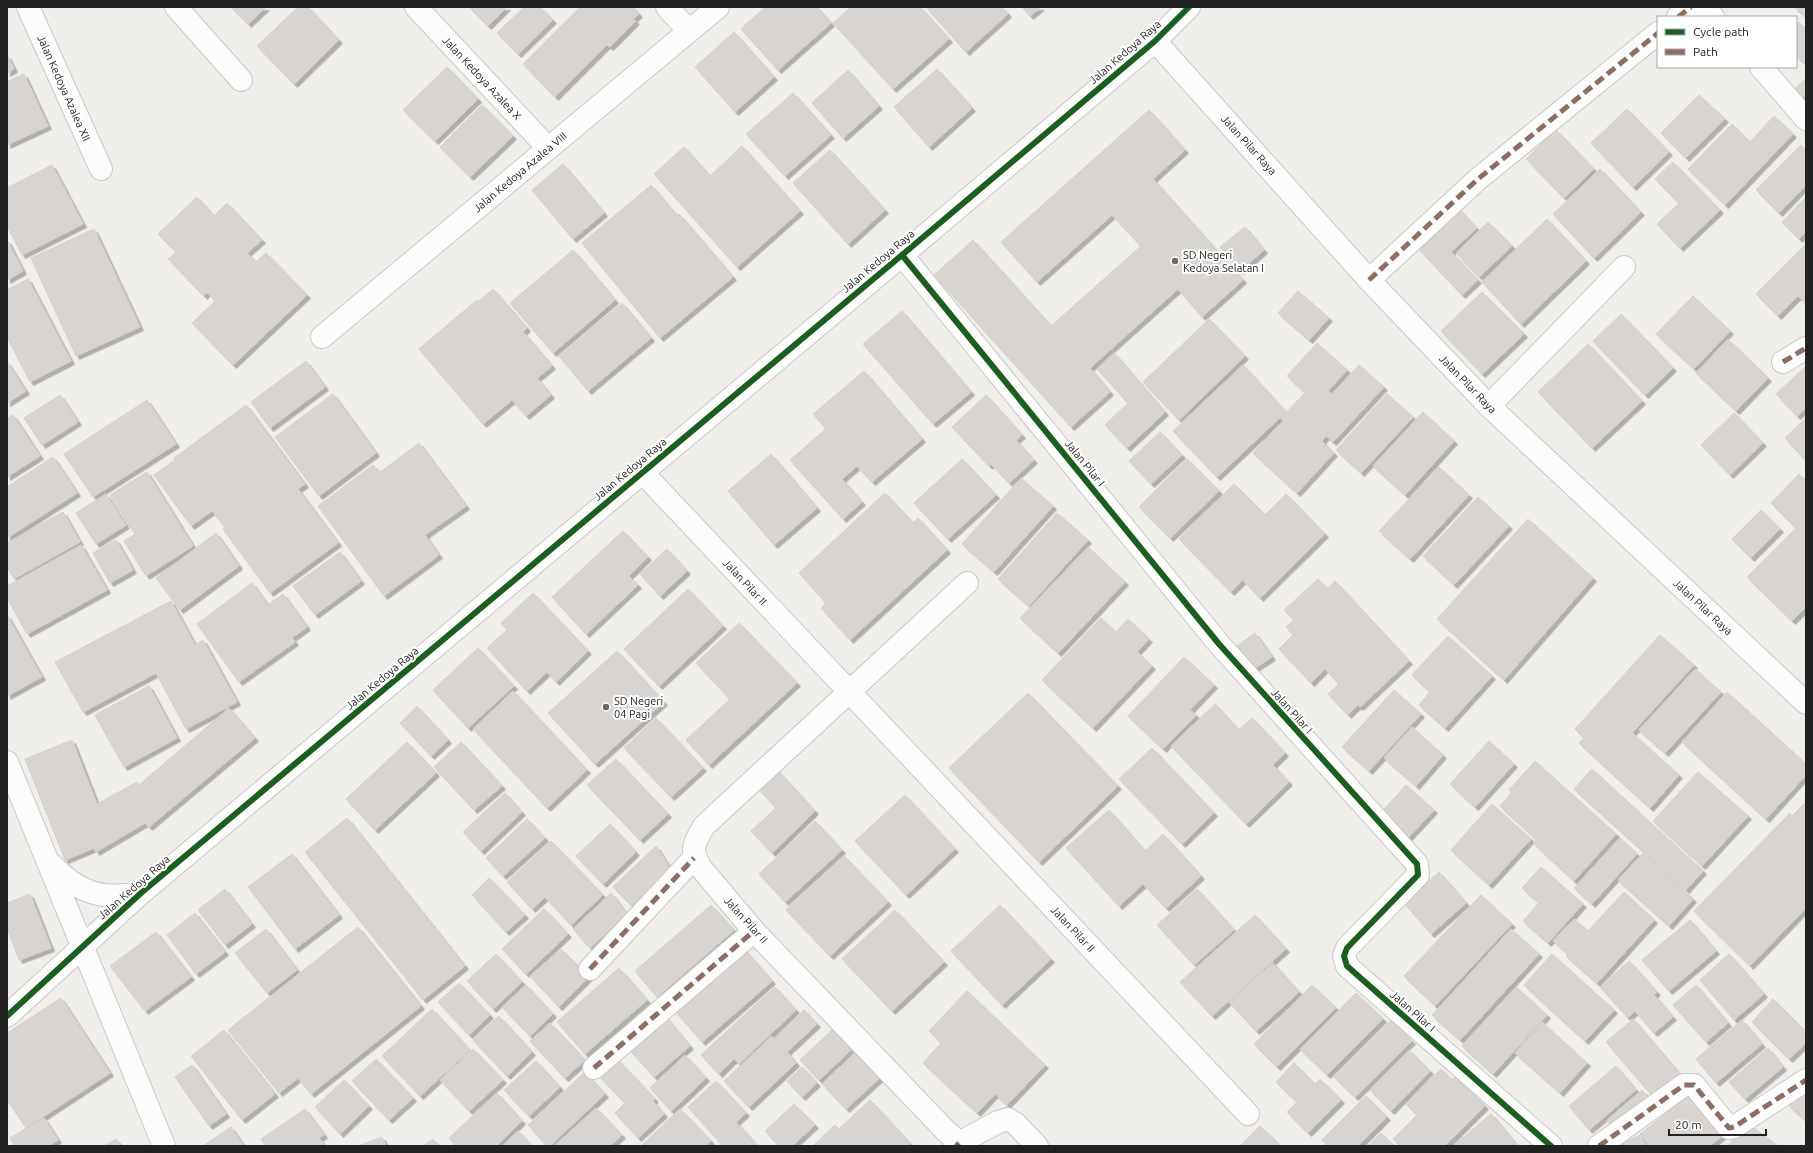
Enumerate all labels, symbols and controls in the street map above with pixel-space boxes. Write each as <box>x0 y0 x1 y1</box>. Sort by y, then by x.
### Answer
legend <box>1657 16 1797 68</box>
street label: Jalan Kedoya Raya <box>1087 18 1163 86</box>
text: Cycle path <box>1693 25 1749 38</box>
street label: Jalan Kedoya Azalea XII <box>35 33 93 143</box>
street label: Jalan Kedoya Azalea X <box>440 34 524 122</box>
text: Path <box>1693 45 1718 58</box>
street label: Jalan Pilar Raya <box>1219 113 1279 177</box>
street label: Jalan Kedoya Azalea VIII <box>471 129 569 215</box>
street label: Jalan Kedoya Raya <box>839 227 917 295</box>
place label: SD Negeri Kedoya Selatan I <box>1183 249 1264 274</box>
marker: SD Negeri Kedoya Selatan I <box>1170 256 1180 266</box>
street label: Jalan Pilar Raya <box>1437 352 1499 416</box>
street label: Jalan Kedoya Raya <box>591 435 669 503</box>
street label: Jalan Pilar I <box>1063 438 1107 488</box>
street label: Jalan Pilar II <box>721 556 769 608</box>
street label: Jalan Pilar Raya <box>1671 577 1735 637</box>
street label: Jalan Kedoya Raya <box>343 644 421 712</box>
street label: Jalan Pilar I <box>1269 686 1315 736</box>
place label: SD Negeri 04 Pagi <box>614 695 663 720</box>
marker: SD Negeri 04 Pagi <box>601 702 611 712</box>
street label: Jalan Kedoya Raya <box>96 853 172 921</box>
street label: Jalan Pilar II <box>722 894 770 946</box>
street label: Jalan Pilar II <box>1049 903 1097 955</box>
street label: Jalan Pilar I <box>1388 988 1438 1034</box>
scale bar <box>1669 1111 1766 1137</box>
text: 20 m <box>1675 1118 1702 1131</box>

